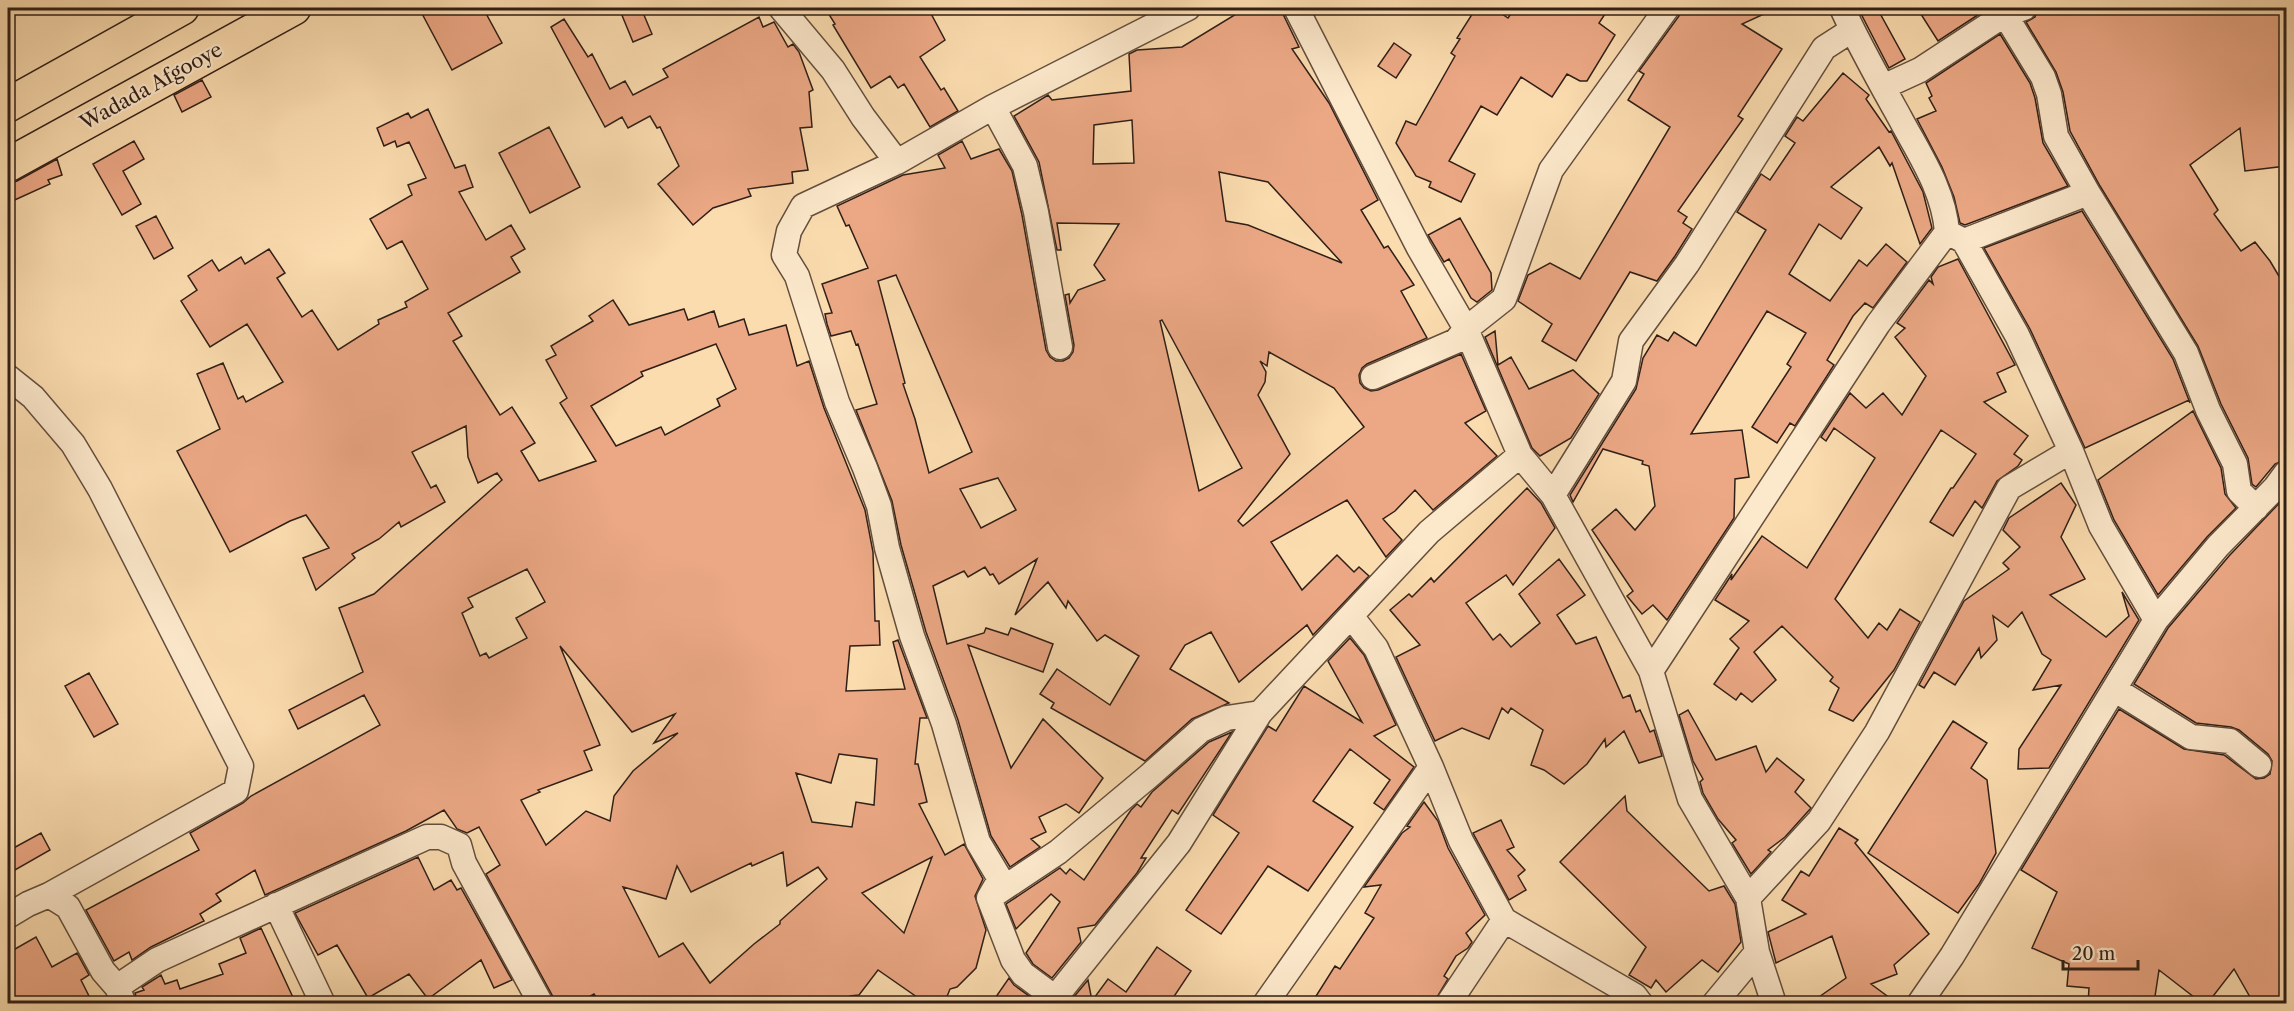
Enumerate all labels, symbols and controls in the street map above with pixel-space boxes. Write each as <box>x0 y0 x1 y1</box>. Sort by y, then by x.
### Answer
street label: Wadada Afgooye <box>75 37 226 135</box>
scale bar <box>2063 933 2138 971</box>
text: 20 m <box>2072 943 2116 965</box>

